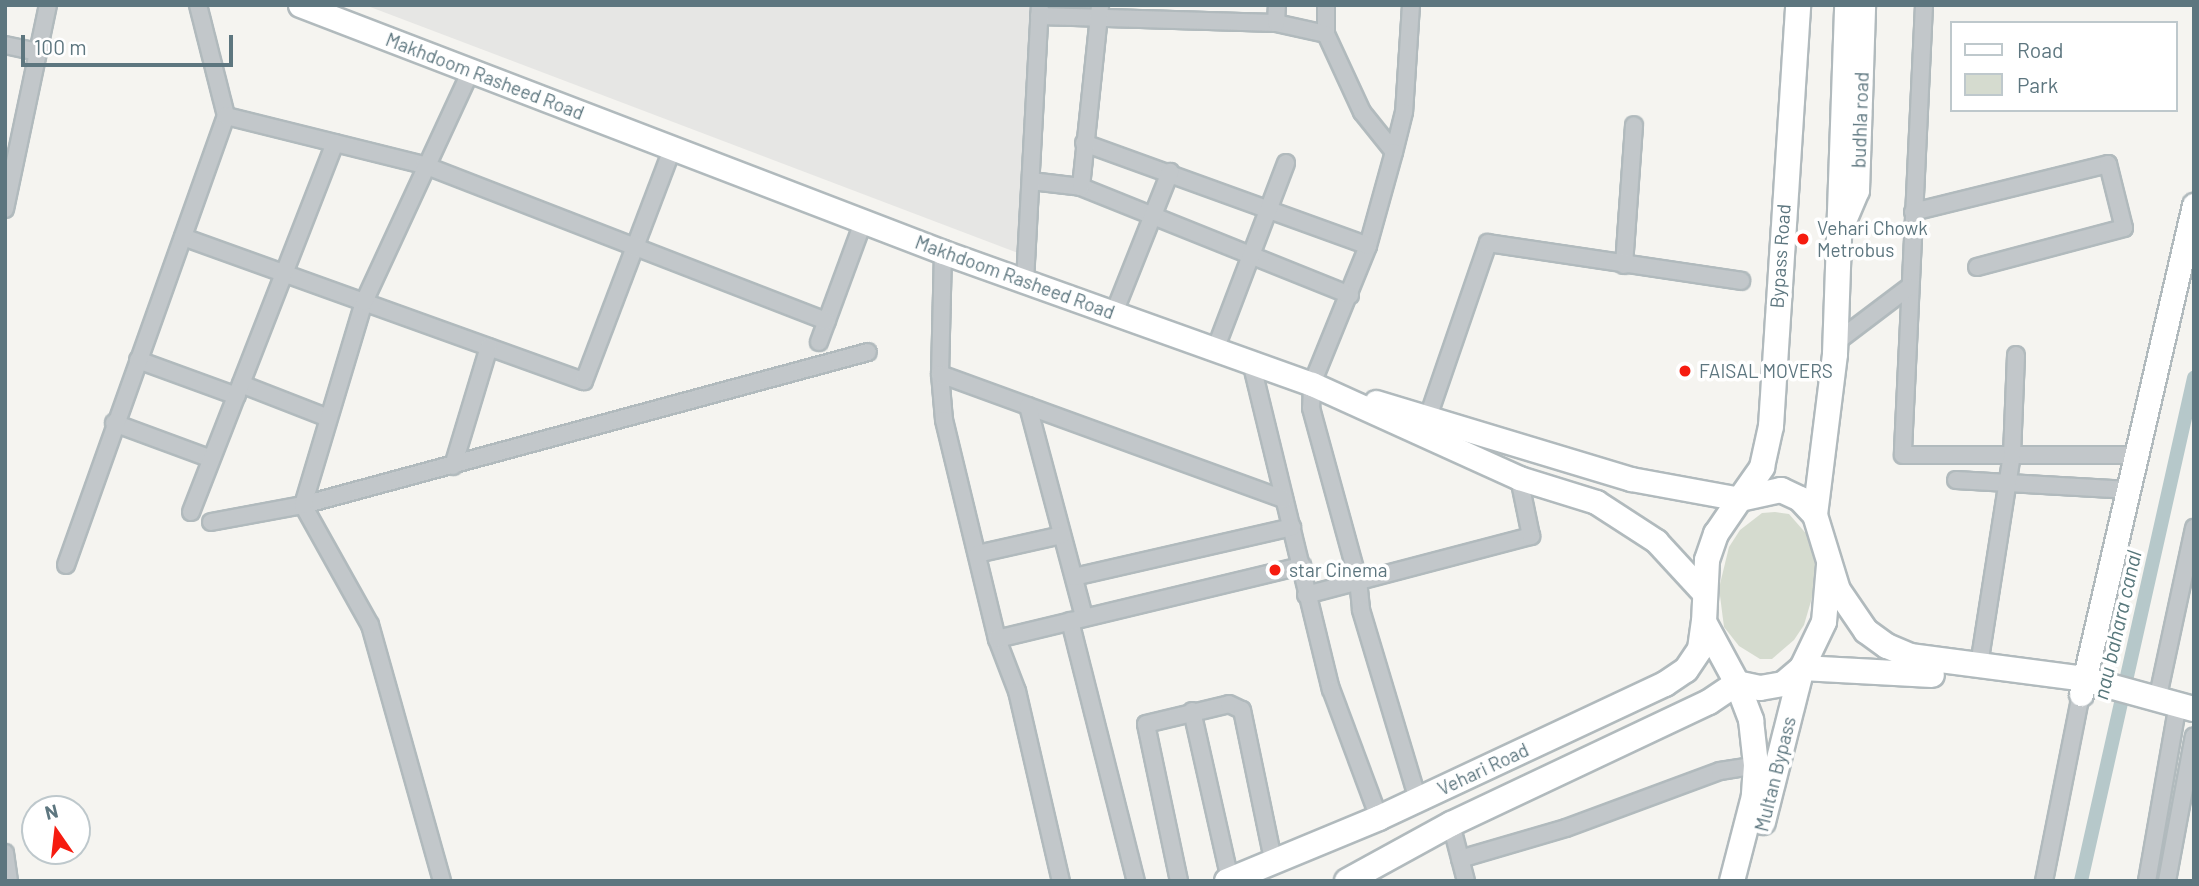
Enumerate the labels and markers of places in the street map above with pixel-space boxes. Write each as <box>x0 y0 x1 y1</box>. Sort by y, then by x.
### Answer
place label: Vehari Chowk Metrobus <box>1817 217 1928 261</box>
marker: Vehari Chowk Metrobus <box>1795 231 1811 247</box>
place label: FAISAL MOVERS <box>1699 360 1833 382</box>
marker: FAISAL MOVERS <box>1677 363 1693 379</box>
place label: star Cinema <box>1289 559 1387 581</box>
marker: star Cinema <box>1267 562 1283 578</box>

